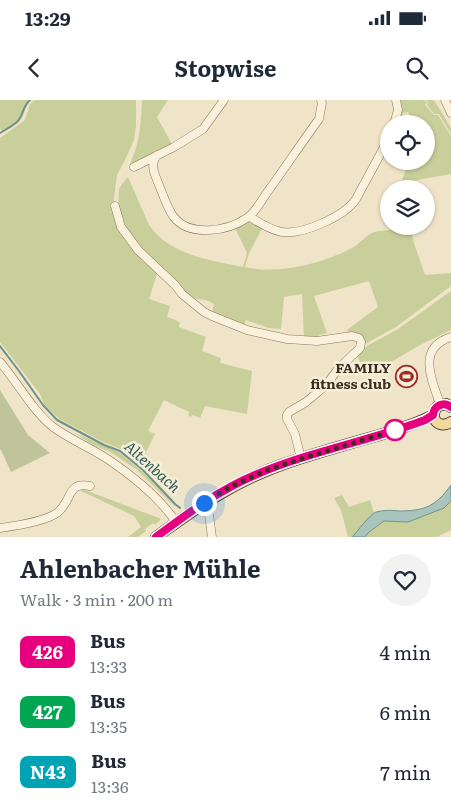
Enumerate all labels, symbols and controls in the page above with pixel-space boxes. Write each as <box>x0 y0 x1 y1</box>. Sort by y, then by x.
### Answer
text: 13:29 <box>25 4 71 32</box>
text: Stopwise <box>175 51 276 84</box>
icon: back <box>20 54 48 82</box>
icon: search <box>403 54 431 82</box>
map controls <box>380 115 435 235</box>
button: locate <box>380 115 435 170</box>
button: layers <box>380 180 435 235</box>
place label: FAMILY fitness club <box>310 357 392 393</box>
sports icon: FAMILY fitness club <box>395 364 419 388</box>
unlabelled marker <box>384 419 406 441</box>
water label: Altenbach <box>120 434 186 497</box>
your location <box>192 491 217 516</box>
text: Ahlenbacher Mühle <box>20 550 261 585</box>
button: heart <box>379 554 431 606</box>
text: Walk · 3 min · 200 m <box>20 587 173 611</box>
text: Bus <box>90 626 125 654</box>
text: 426 <box>32 638 63 665</box>
text: 4 min <box>379 638 431 666</box>
text: 13:33 <box>90 654 127 678</box>
text: Bus <box>90 686 125 714</box>
text: 427 <box>32 698 63 725</box>
text: 6 min <box>380 698 431 726</box>
text: 13:35 <box>90 714 127 738</box>
text: Bus <box>91 746 126 774</box>
text: N43 <box>30 758 66 785</box>
text: 7 min <box>380 758 431 786</box>
text: 13:36 <box>91 774 129 798</box>

